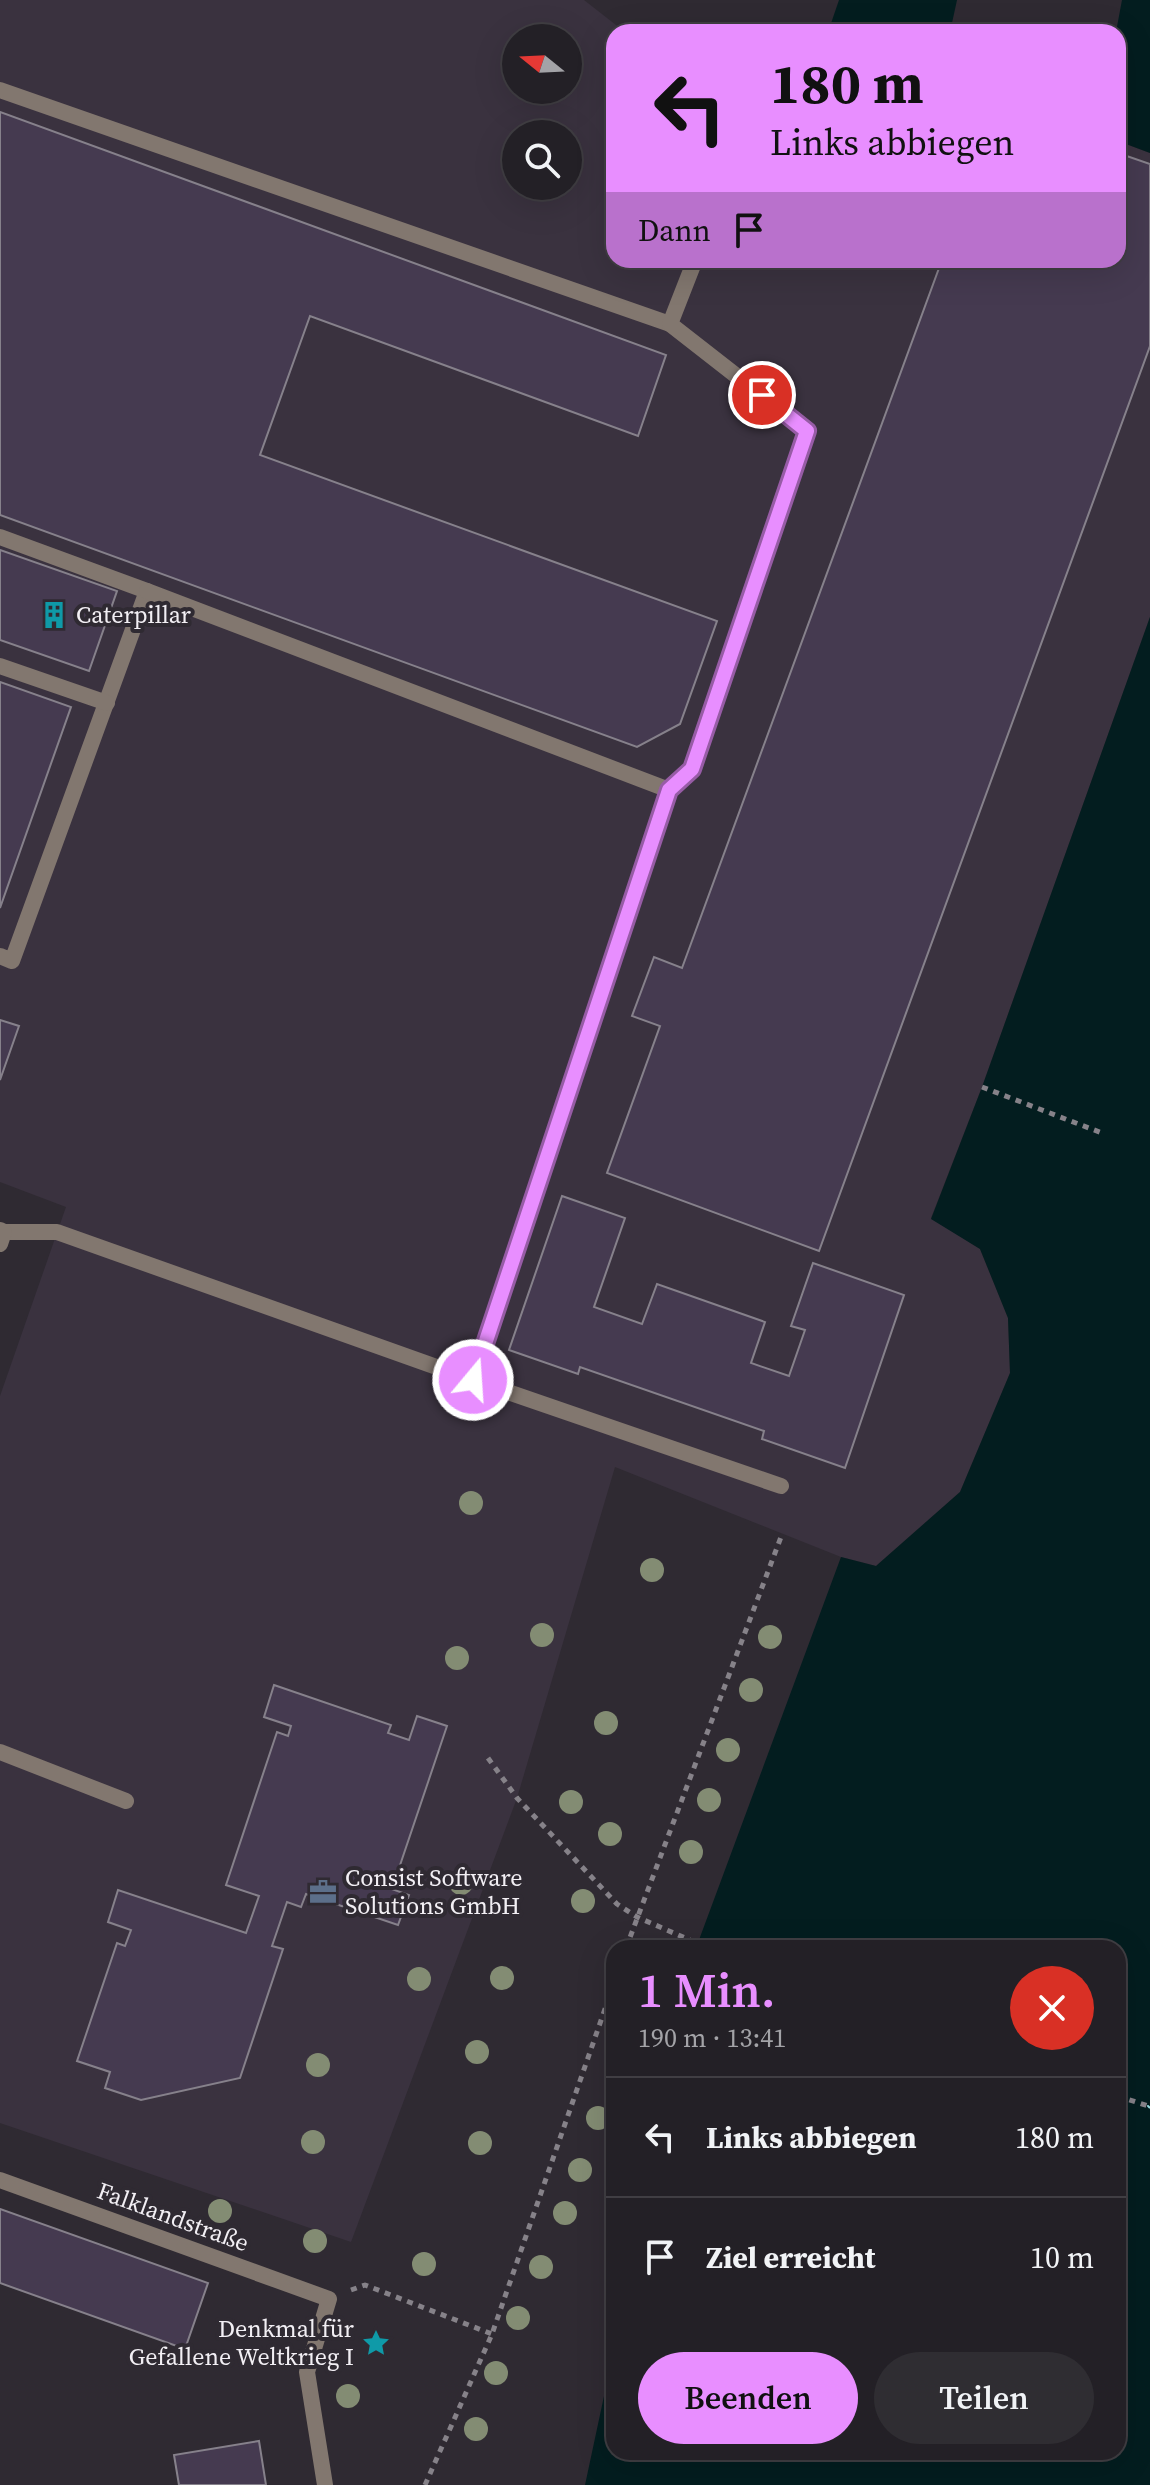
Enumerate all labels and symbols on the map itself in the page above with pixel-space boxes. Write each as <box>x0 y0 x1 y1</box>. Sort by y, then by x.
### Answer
north arrow <box>502 24 582 104</box>
pin <box>728 361 796 429</box>
place label: Caterpillar <box>76 598 191 631</box>
building icon: Caterpillar <box>39 600 69 630</box>
position arrow <box>431 1338 515 1422</box>
place label: Consist Software Solutions GmbH <box>345 1861 523 1922</box>
office icon: Consist Software Solutions GmbH <box>308 1877 338 1907</box>
street label: Falklandstraße <box>93 2174 254 2259</box>
place label: Denkmal für Gefallene Weltkrieg I <box>129 2312 354 2373</box>
place icon: Denkmal für Gefallene Weltkrieg I <box>361 2328 391 2358</box>

